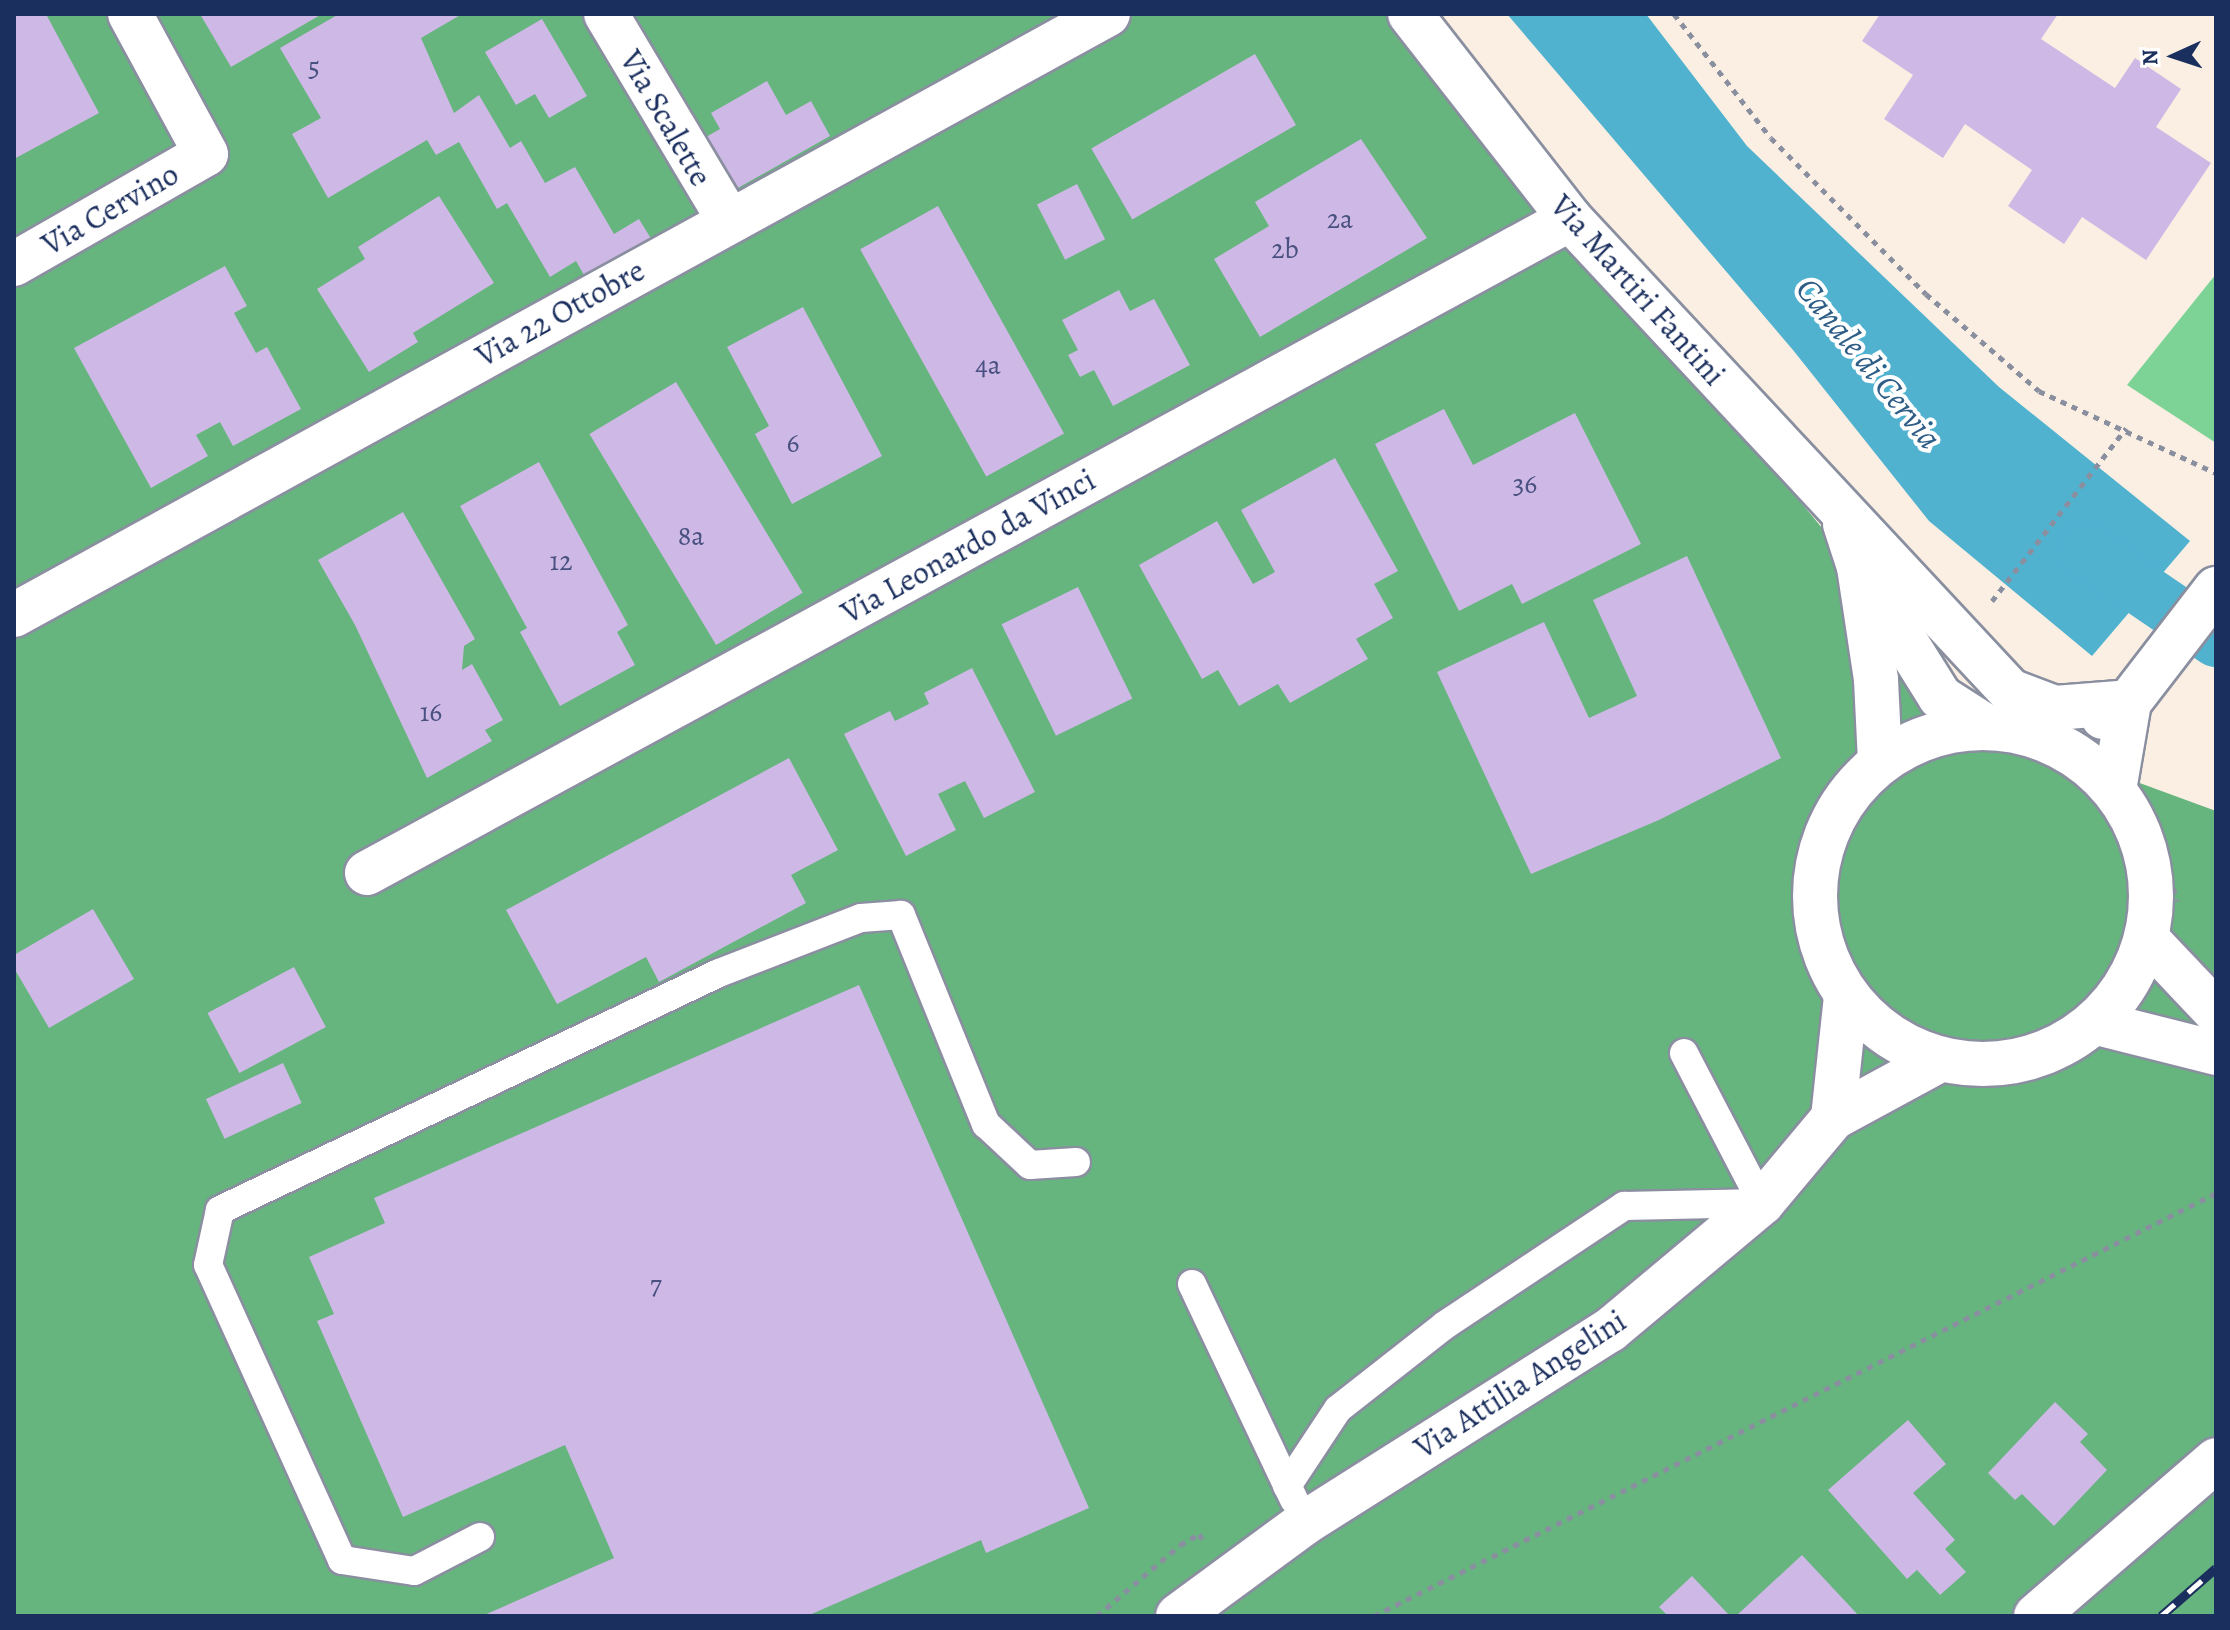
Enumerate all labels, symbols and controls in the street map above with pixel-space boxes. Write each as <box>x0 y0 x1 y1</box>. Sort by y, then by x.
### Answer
north arrow <box>2134 16 2214 96</box>
street label: Via Scalette <box>612 43 720 193</box>
text: N <box>2135 48 2165 66</box>
house number: 5 <box>308 50 320 84</box>
street label: Via Cervino <box>35 154 185 264</box>
street label: Via Martiri Fantini <box>1542 187 1734 393</box>
house number: 2a <box>1327 202 1353 236</box>
house number: 2b <box>1271 232 1299 266</box>
street label: Via 22 Ottobre <box>469 251 651 375</box>
water label: Canale di Cervia <box>1788 269 1950 457</box>
house number: 4a <box>975 348 1001 382</box>
house number: 6 <box>787 426 799 460</box>
street label: Via Leonardo da Vinci <box>834 460 1102 632</box>
house number: 36 <box>1513 467 1537 501</box>
house number: 8a <box>678 519 704 553</box>
house number: 12 <box>550 544 572 578</box>
house number: 16 <box>420 695 442 729</box>
house number: 7 <box>650 1268 662 1302</box>
street label: Via Attilia Angelini <box>1407 1301 1633 1467</box>

